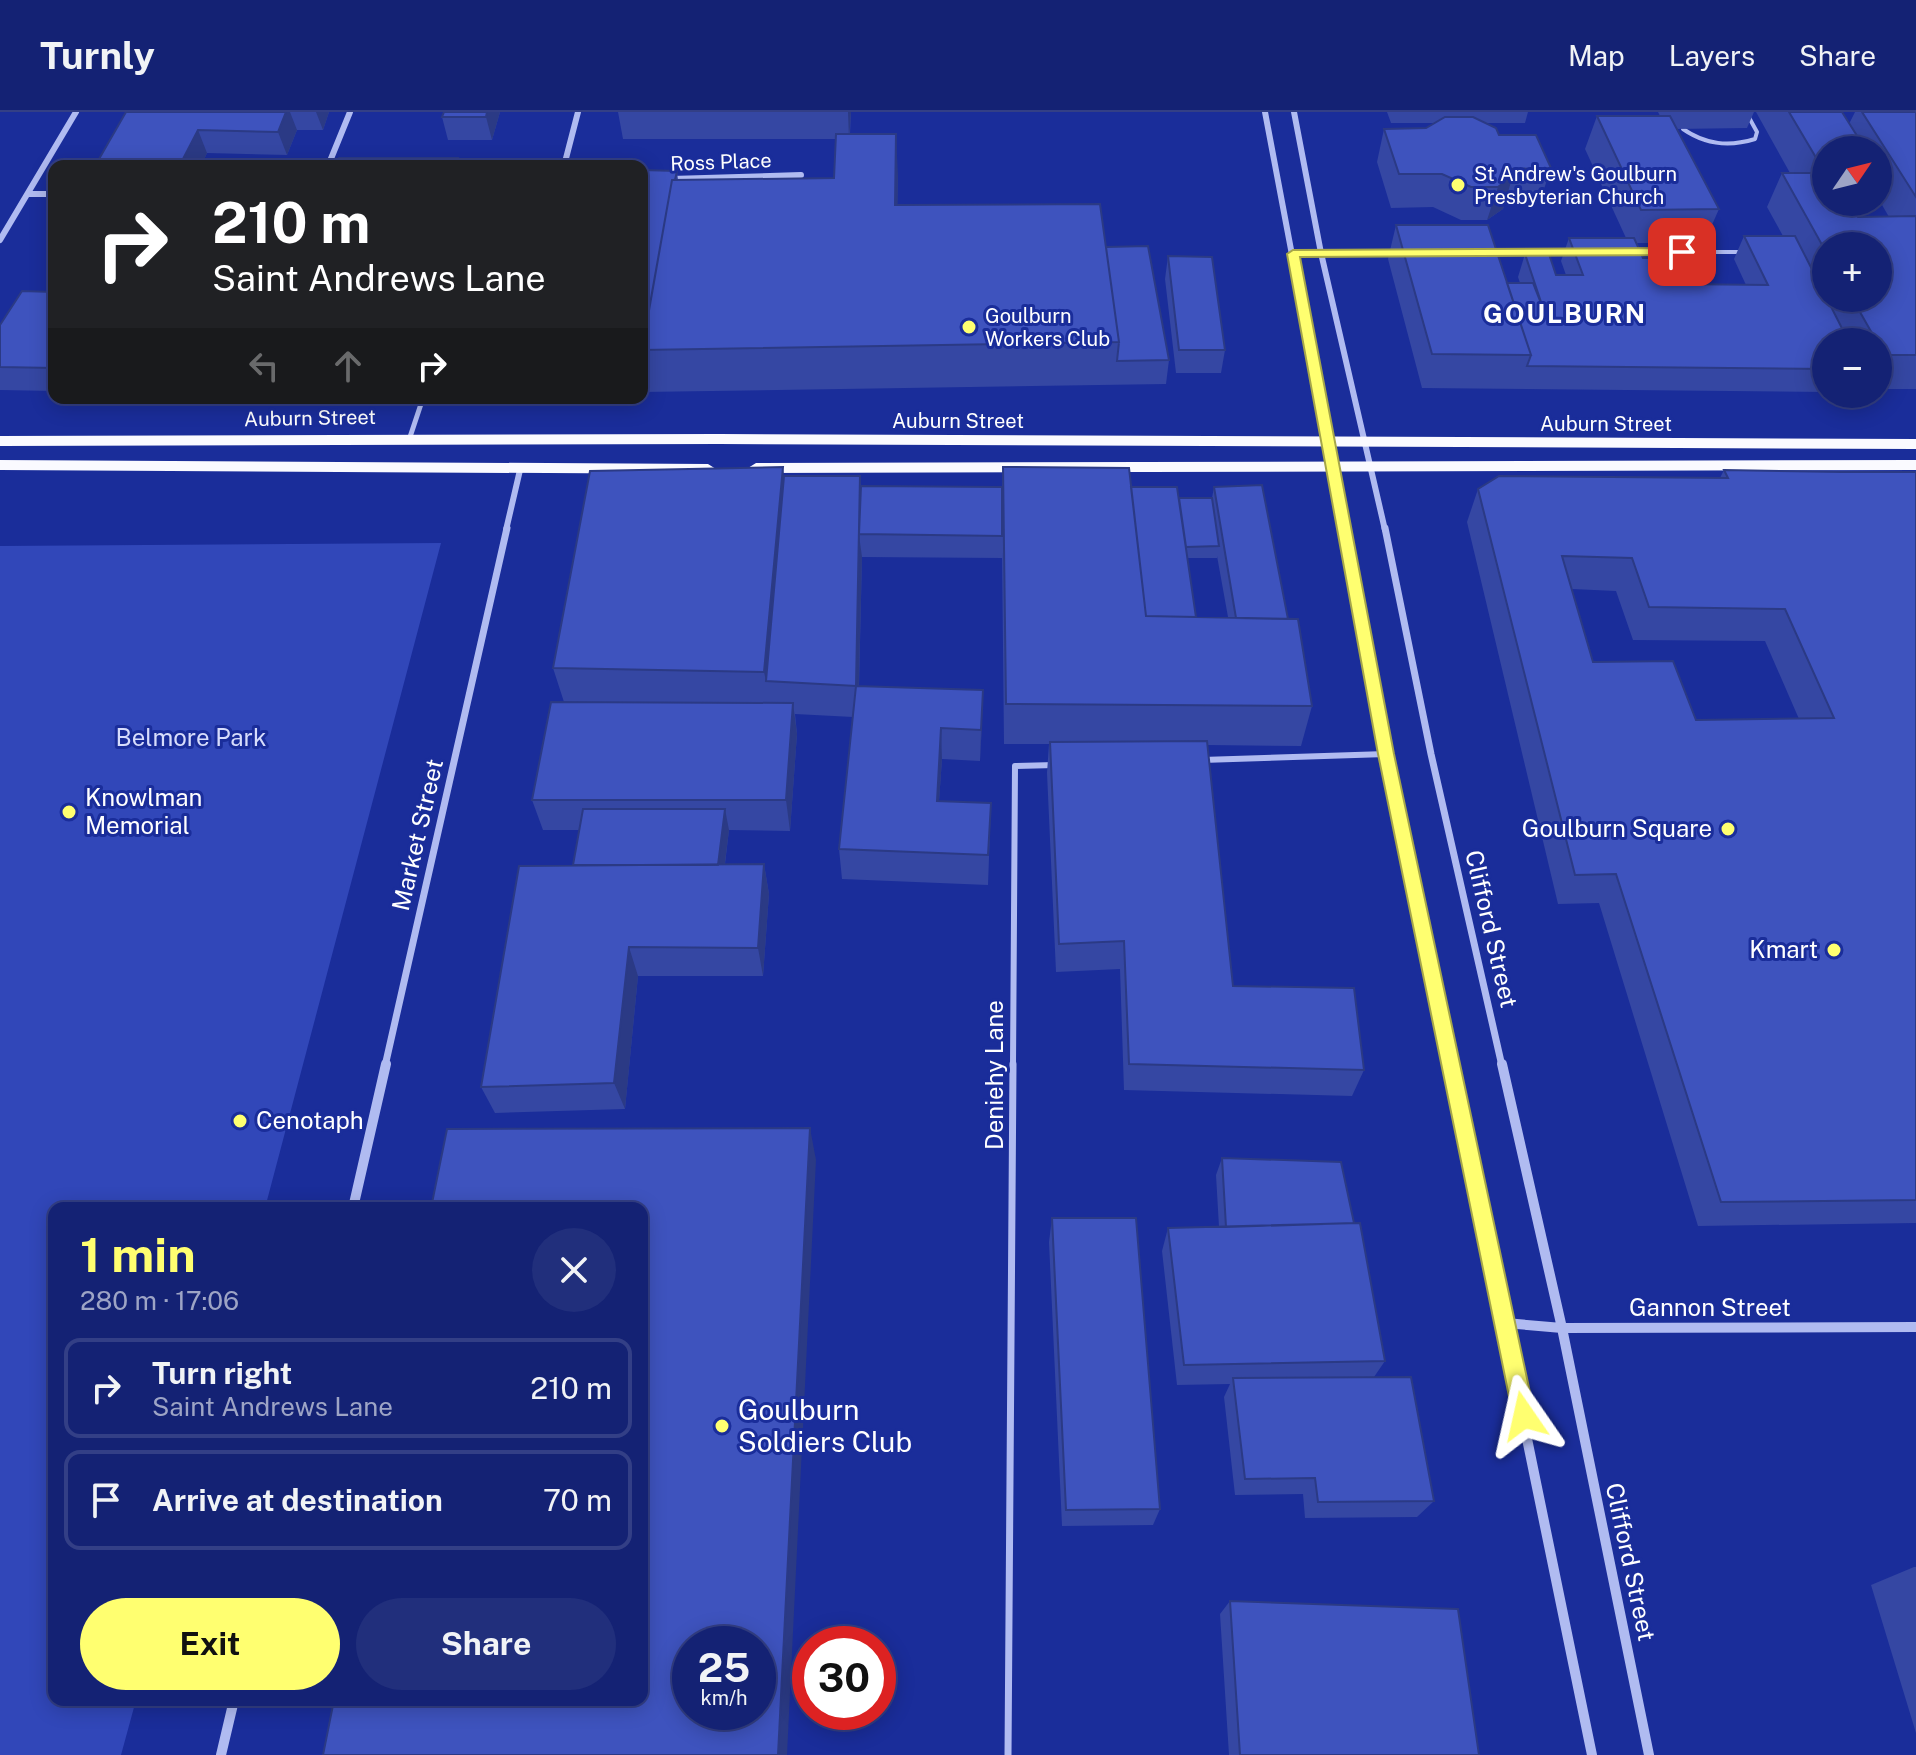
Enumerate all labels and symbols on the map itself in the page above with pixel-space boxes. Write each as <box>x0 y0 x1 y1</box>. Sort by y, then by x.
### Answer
north arrow <box>1812 136 1892 216</box>
street label: Ross Place <box>670 148 772 176</box>
place label: St Andrew's Goulburn Presbyterian Church <box>1474 162 1677 209</box>
marker: St Andrew's Goulburn Presbyterian Church <box>1449 176 1467 194</box>
pin <box>1648 218 1716 286</box>
district label: GOULBURN <box>1483 298 1647 329</box>
place label: Goulburn Workers Club <box>985 304 1110 351</box>
marker: Goulburn Workers Club <box>960 318 978 336</box>
street label: Auburn Street <box>244 405 376 431</box>
street label: Auburn Street <box>892 409 1024 433</box>
street label: Auburn Street <box>1540 412 1672 436</box>
park label: Belmore Park <box>116 723 266 751</box>
street label: Market Street <box>386 756 448 913</box>
place label: Knowlman Memorial <box>85 783 202 839</box>
marker: Knowlman Memorial <box>60 803 78 821</box>
place label: Goulburn Square <box>1522 814 1712 842</box>
marker: Goulburn Square <box>1719 820 1737 838</box>
street label: Clifford Street <box>1460 847 1524 1010</box>
place label: Kmart <box>1749 935 1818 963</box>
marker: Kmart <box>1825 941 1843 959</box>
street label: Deniehy Lane <box>980 1000 1008 1150</box>
place label: Cenotaph <box>256 1106 364 1134</box>
marker: Cenotaph <box>231 1112 249 1130</box>
street label: Gannon Street <box>1629 1293 1791 1321</box>
position arrow <box>1482 1374 1566 1458</box>
place label: Goulburn Soldiers Club <box>738 1393 912 1458</box>
marker: Goulburn Soldiers Club <box>713 1417 731 1435</box>
street label: Clifford Street <box>1601 1480 1661 1643</box>
speed limit sign: 30 <box>792 1626 896 1730</box>

